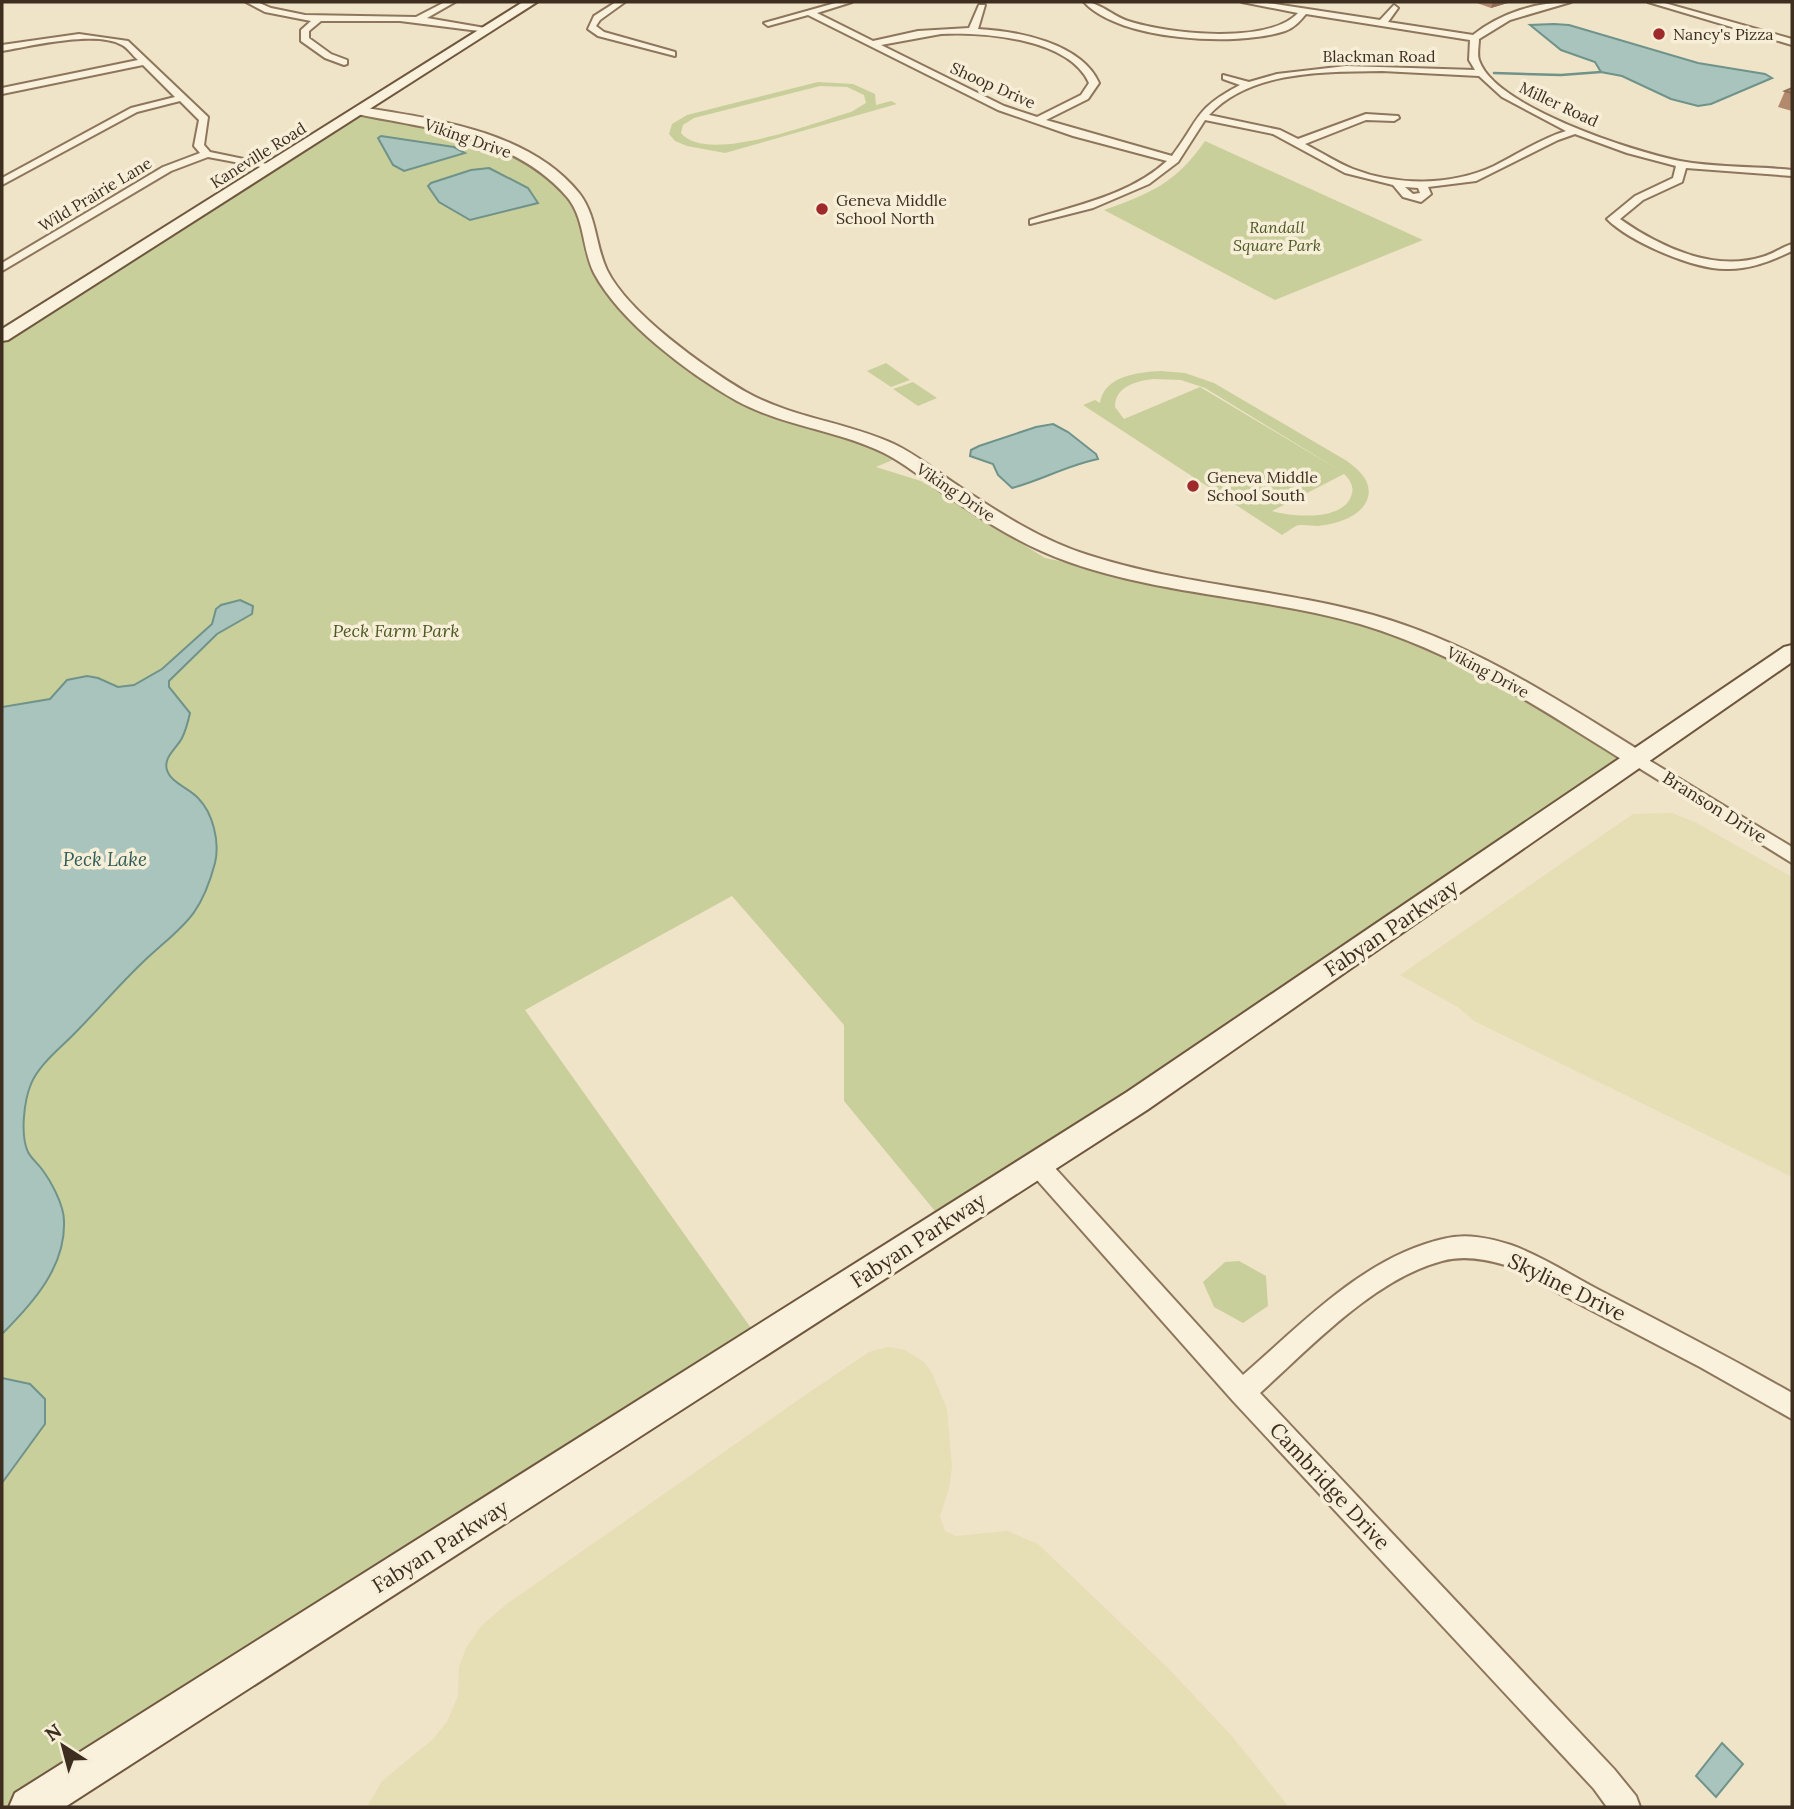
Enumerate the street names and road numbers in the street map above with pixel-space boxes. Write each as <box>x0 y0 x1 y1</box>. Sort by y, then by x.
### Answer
street label: Blackman Road <box>1322 46 1436 66</box>
street label: Shoop Drive <box>947 57 1039 113</box>
street label: Miller Road <box>1516 77 1602 131</box>
street label: Viking Drive <box>421 113 514 162</box>
street label: Kaneville Road <box>207 117 310 192</box>
street label: Wild Prairie Lane <box>35 152 155 236</box>
street label: Viking Drive <box>912 458 999 526</box>
street label: Viking Drive <box>1442 641 1533 702</box>
street label: Branson Drive <box>1659 766 1772 848</box>
street label: Fabyan Parkway <box>1319 873 1463 983</box>
street label: Fabyan Parkway <box>845 1186 991 1294</box>
street label: Skyline Drive <box>1504 1247 1630 1327</box>
street label: Cambridge Drive <box>1264 1416 1396 1556</box>
street label: Fabyan Parkway <box>367 1493 513 1599</box>

